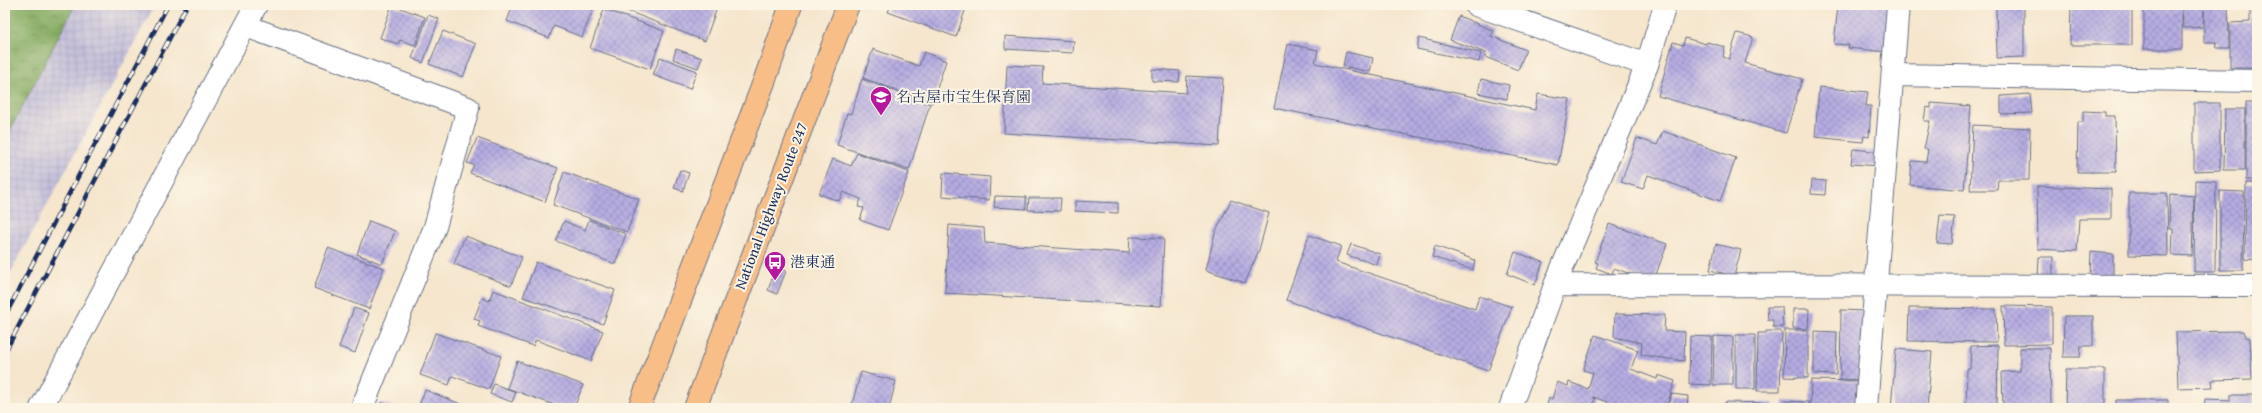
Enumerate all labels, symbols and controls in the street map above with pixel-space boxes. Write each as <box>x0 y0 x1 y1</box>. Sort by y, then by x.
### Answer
school or university icon: 名古屋市宝生保育園 <box>868 84 894 117</box>
place label: 名古屋市宝生保育園 <box>896 86 1031 107</box>
street label: National Highway Route 247 <box>729 119 812 292</box>
bus stop icon: 港東通 <box>762 249 788 282</box>
place label: 港東通 <box>790 251 835 272</box>

